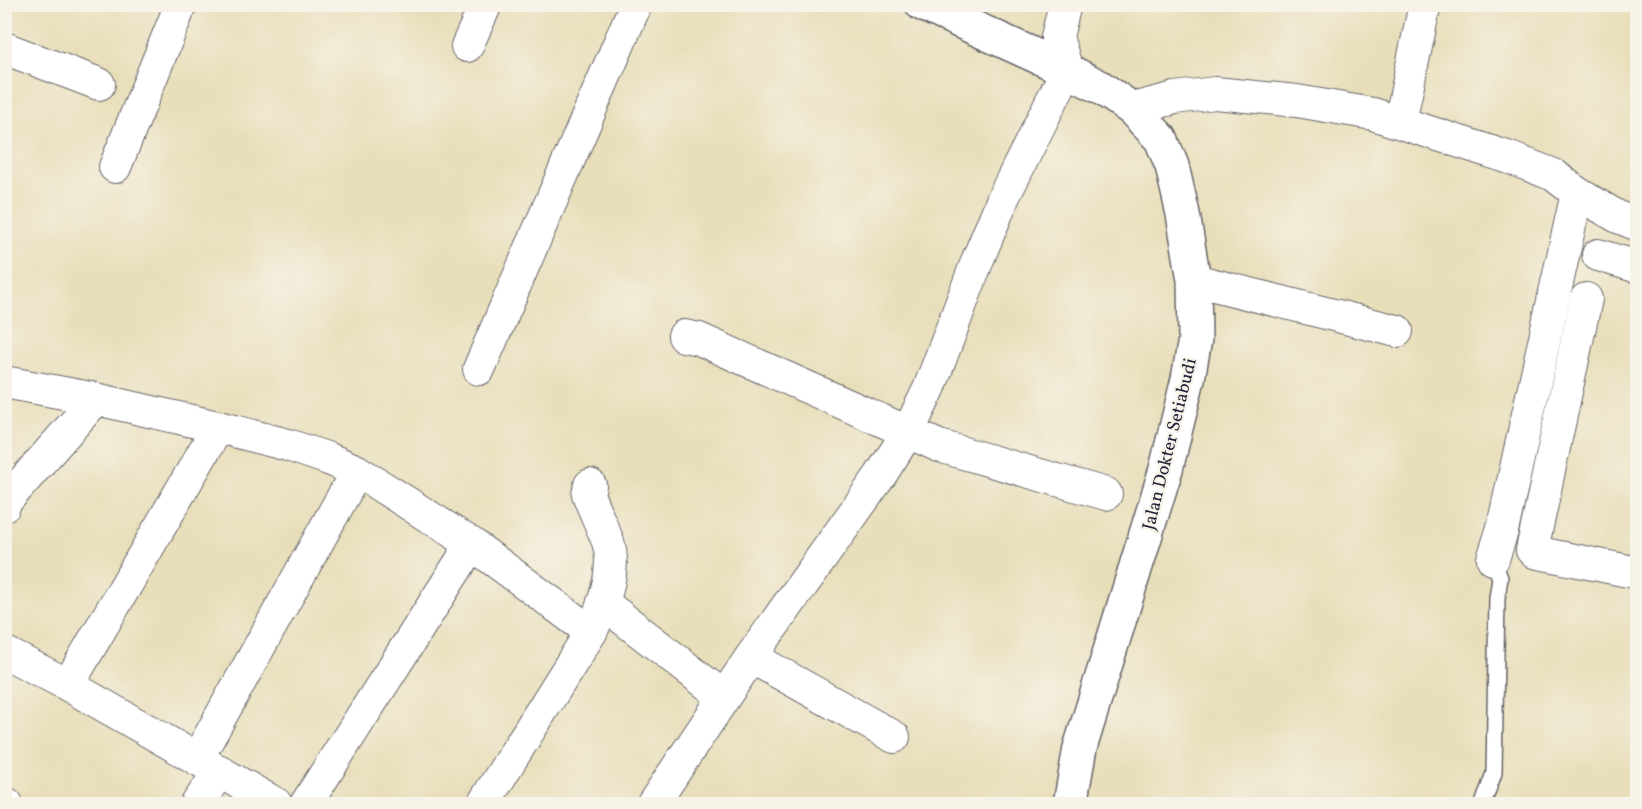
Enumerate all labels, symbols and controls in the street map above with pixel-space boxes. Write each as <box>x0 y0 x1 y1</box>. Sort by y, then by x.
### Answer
street label: Jalan Dokter Setiabudi <box>1137 356 1204 533</box>

